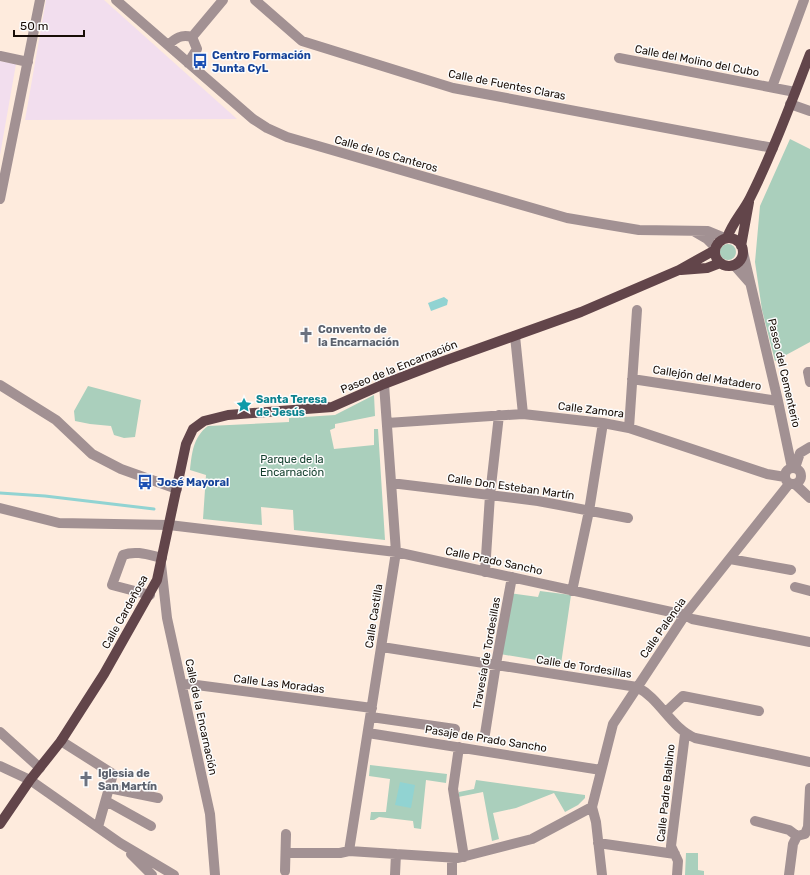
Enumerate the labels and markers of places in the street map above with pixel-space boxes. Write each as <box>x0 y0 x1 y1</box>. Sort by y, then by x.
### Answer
place label: Centro Formación Junta CyL <box>212 49 311 75</box>
bus stop icon: Centro Formación Junta CyL <box>191 52 209 70</box>
place label: Convento de la Encarnación <box>318 323 399 349</box>
church icon: Convento de la Encarnación <box>297 326 315 344</box>
place label: Santa Teresa de Jesús <box>256 393 327 419</box>
place icon: Santa Teresa de Jesús <box>235 396 253 414</box>
bus stop icon: José Mayoral <box>136 473 154 491</box>
place label: José Mayoral <box>157 476 229 489</box>
place label: Iglesia de San Martín <box>98 767 157 793</box>
church icon: Iglesia de San Martín <box>77 770 95 788</box>

